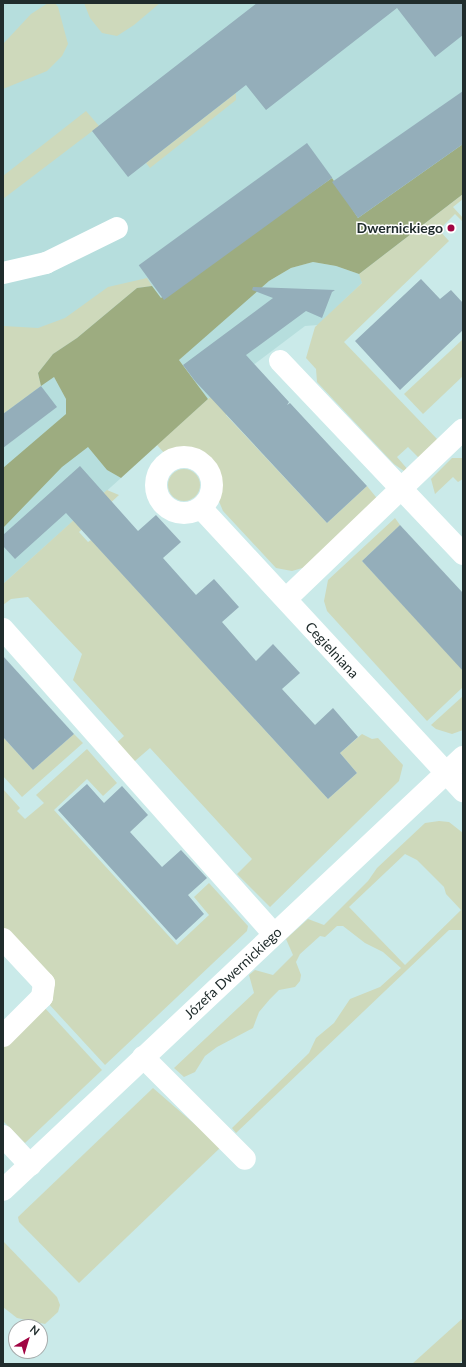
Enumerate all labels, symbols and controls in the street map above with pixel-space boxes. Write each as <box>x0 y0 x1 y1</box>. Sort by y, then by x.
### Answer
place label: Dwernickiego <box>357 220 443 236</box>
marker: Dwernickiego <box>446 223 456 233</box>
street label: Cegielniana <box>302 618 362 682</box>
street label: Józefa Dwernickiego <box>181 923 285 1023</box>
north arrow <box>8 1319 48 1359</box>
text: N <box>28 1322 42 1338</box>

